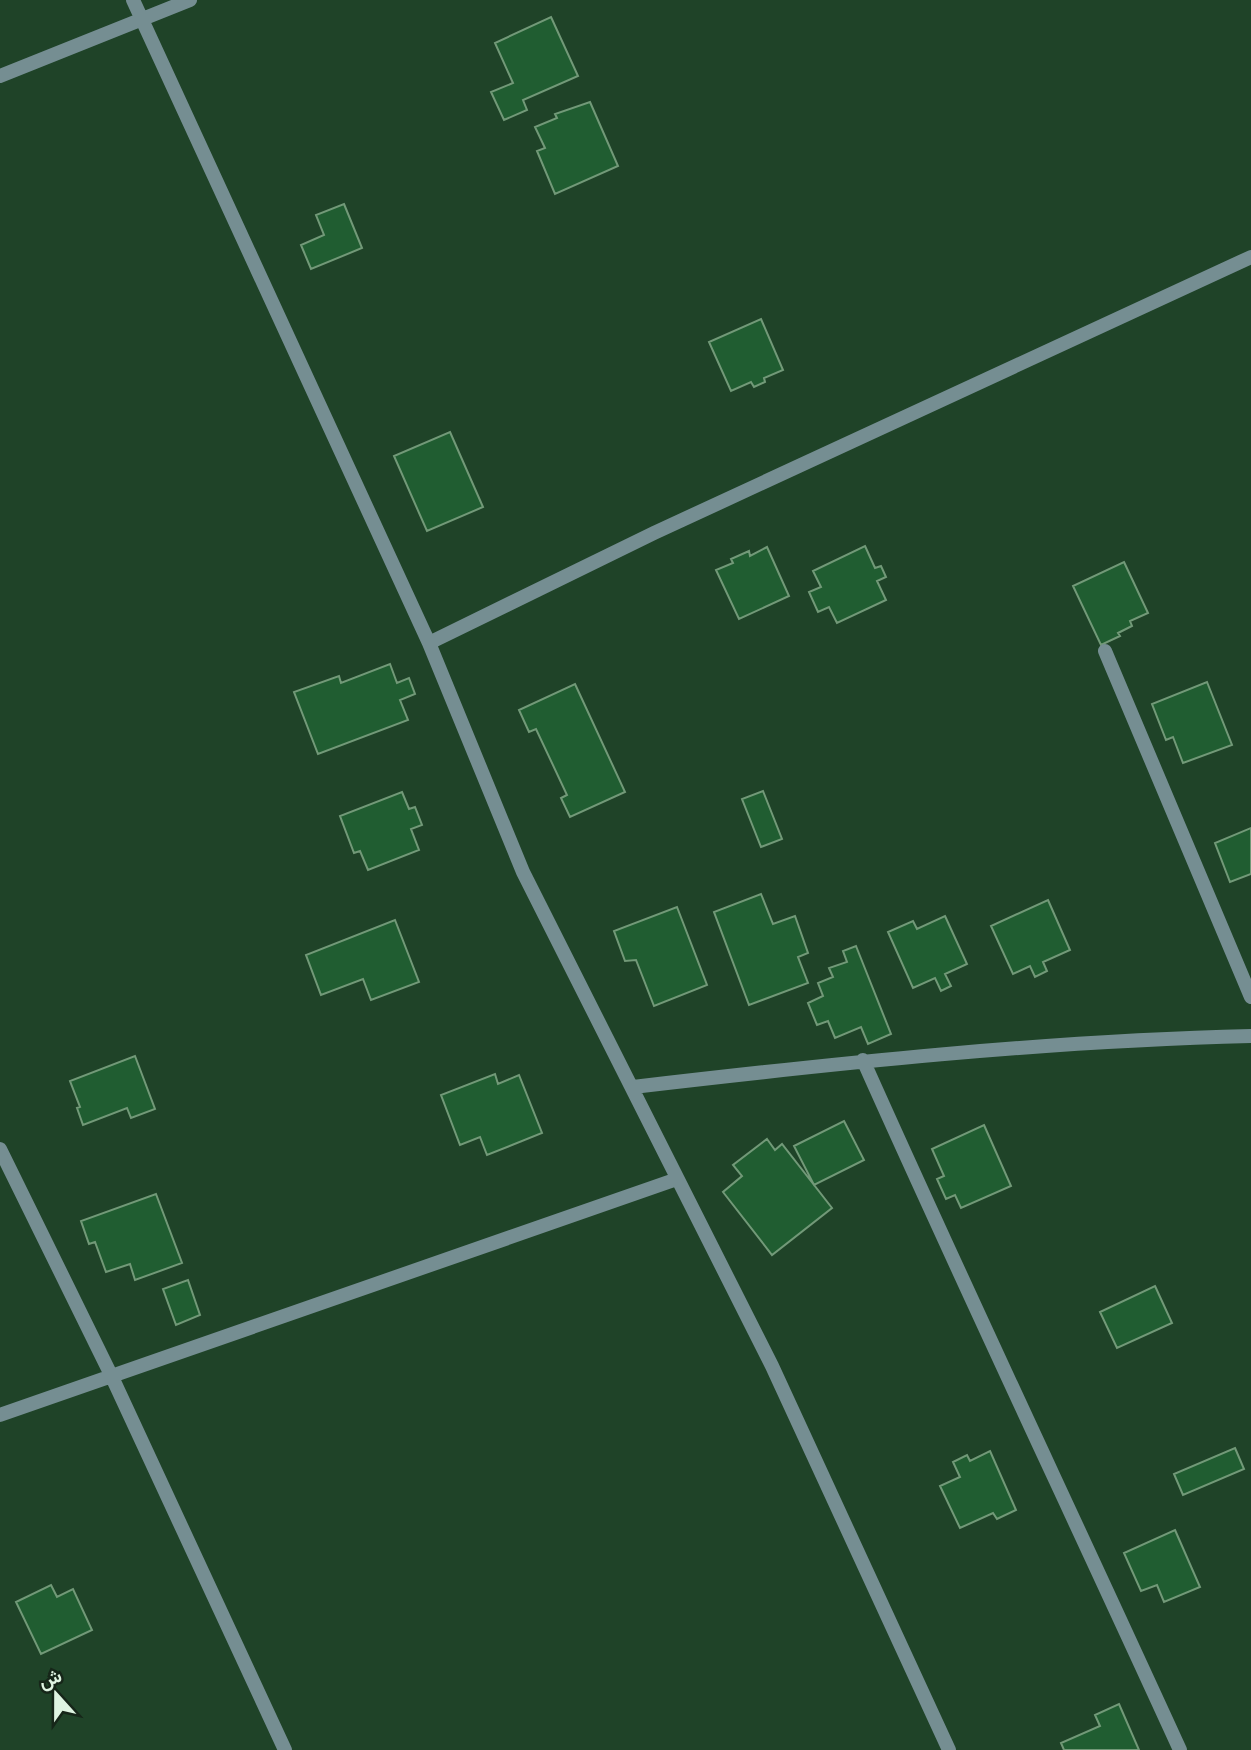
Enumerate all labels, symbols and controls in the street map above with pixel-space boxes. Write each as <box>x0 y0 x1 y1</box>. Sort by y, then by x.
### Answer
north arrow <box>21 1659 91 1729</box>
text: ش <box>34 1660 65 1694</box>

